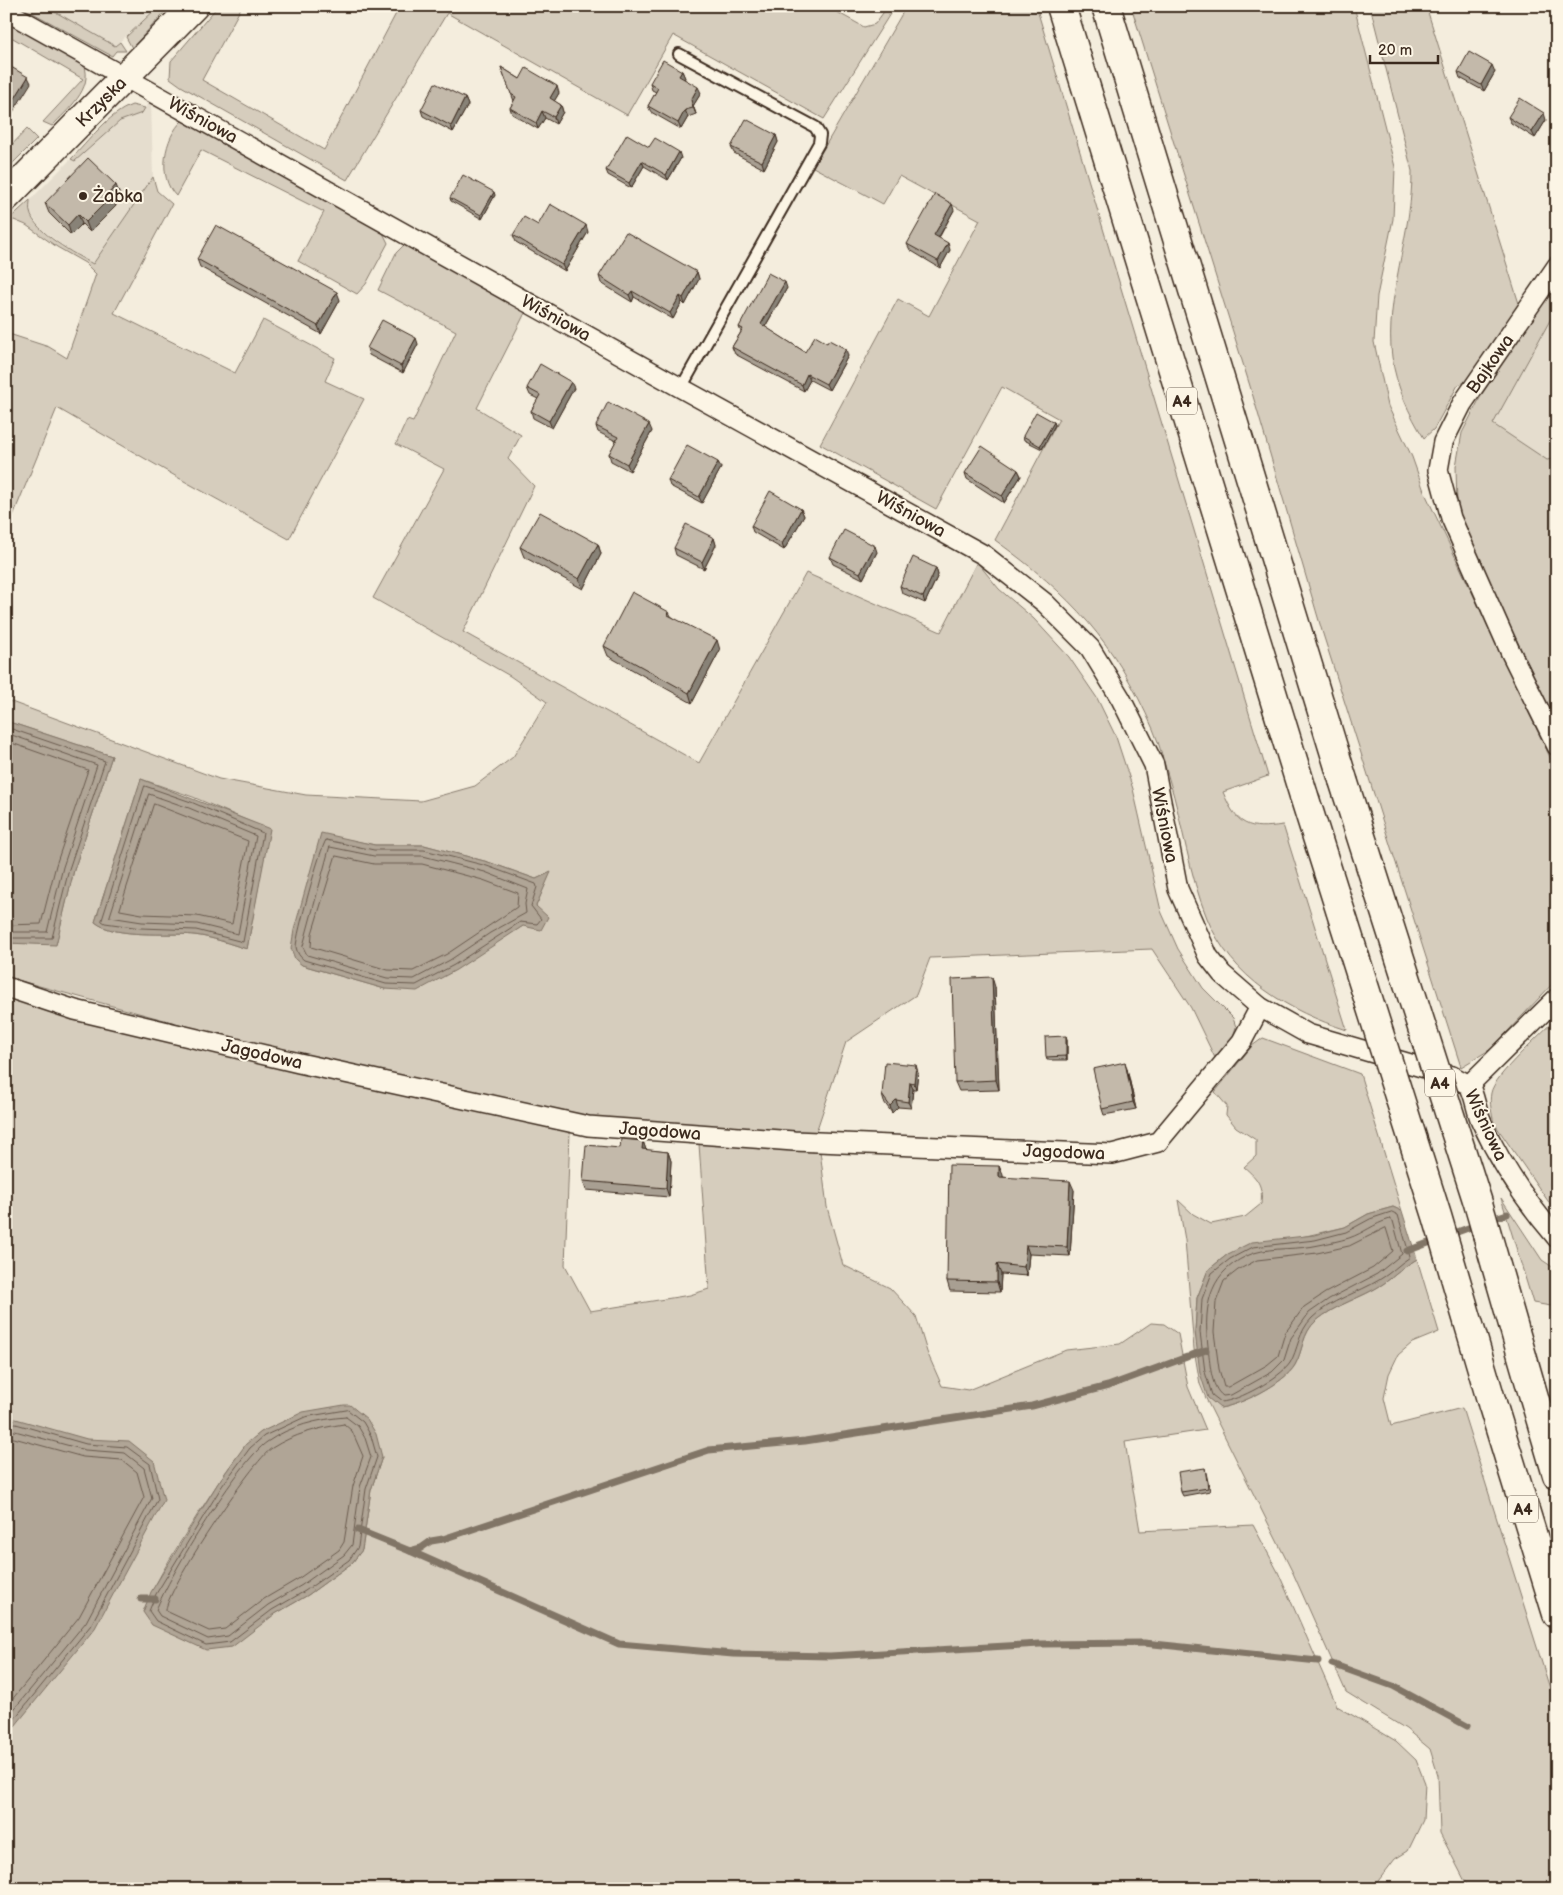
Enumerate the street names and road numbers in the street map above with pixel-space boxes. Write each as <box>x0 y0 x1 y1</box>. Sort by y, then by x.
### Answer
street label: Krzyska <box>72 73 131 132</box>
street label: Wiśniowa <box>164 93 241 148</box>
street label: Wiśniowa <box>517 291 594 346</box>
street label: Bajkowa <box>1462 331 1518 398</box>
road number: A4 <box>1167 388 1197 414</box>
street label: Wiśniowa <box>872 487 949 542</box>
street label: Wiśniowa <box>1147 786 1182 865</box>
street label: Jagodowa <box>219 1035 304 1074</box>
road number: A4 <box>1425 1070 1455 1096</box>
street label: Wiśniowa <box>1460 1086 1511 1164</box>
street label: Jagodowa <box>618 1118 702 1145</box>
street label: Jagodowa <box>1022 1141 1106 1164</box>
road number: A4 <box>1508 1496 1538 1522</box>

